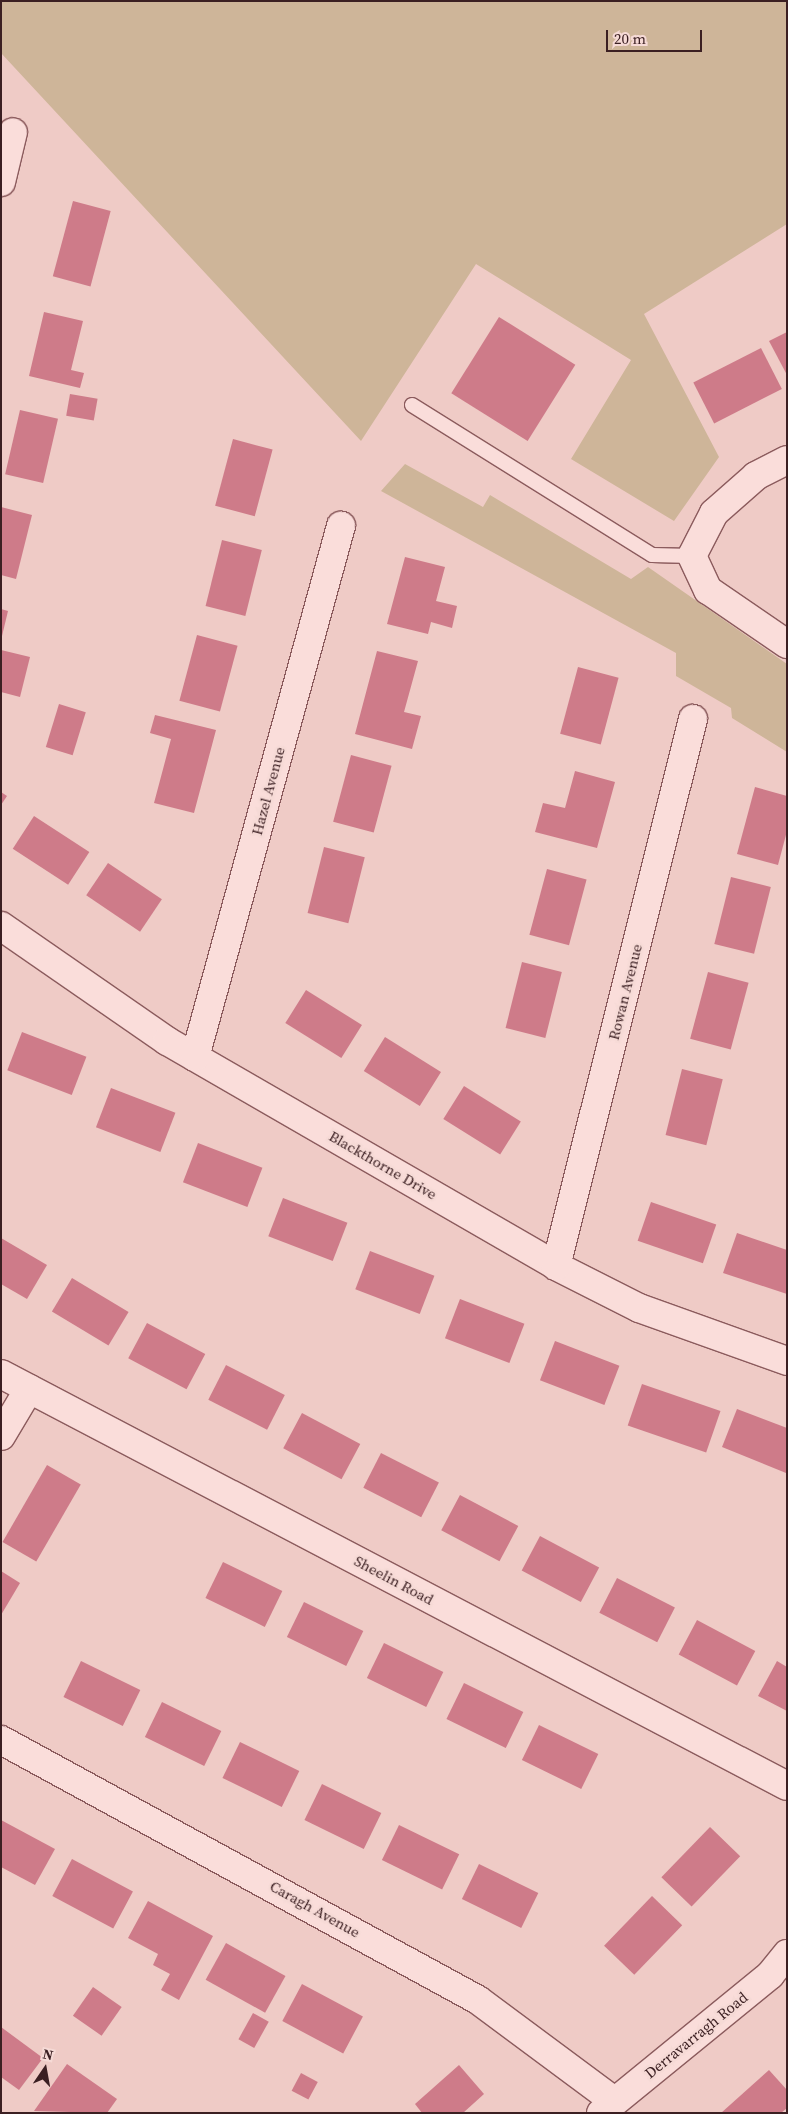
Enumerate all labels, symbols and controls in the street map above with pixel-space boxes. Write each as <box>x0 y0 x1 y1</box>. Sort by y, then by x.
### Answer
scale bar <box>608 20 704 52</box>
text: 20 m <box>614 28 646 49</box>
street label: Hazel Avenue <box>248 745 288 837</box>
street label: Rowan Avenue <box>604 942 646 1042</box>
street label: Blackthorne Drive <box>326 1127 440 1203</box>
street label: Sheelin Road <box>351 1552 437 1608</box>
street label: Caragh Avenue <box>267 1877 363 1941</box>
street label: Derravarragh Road <box>641 1988 751 2082</box>
text: N <box>41 2043 55 2065</box>
north arrow <box>20 2044 70 2094</box>

